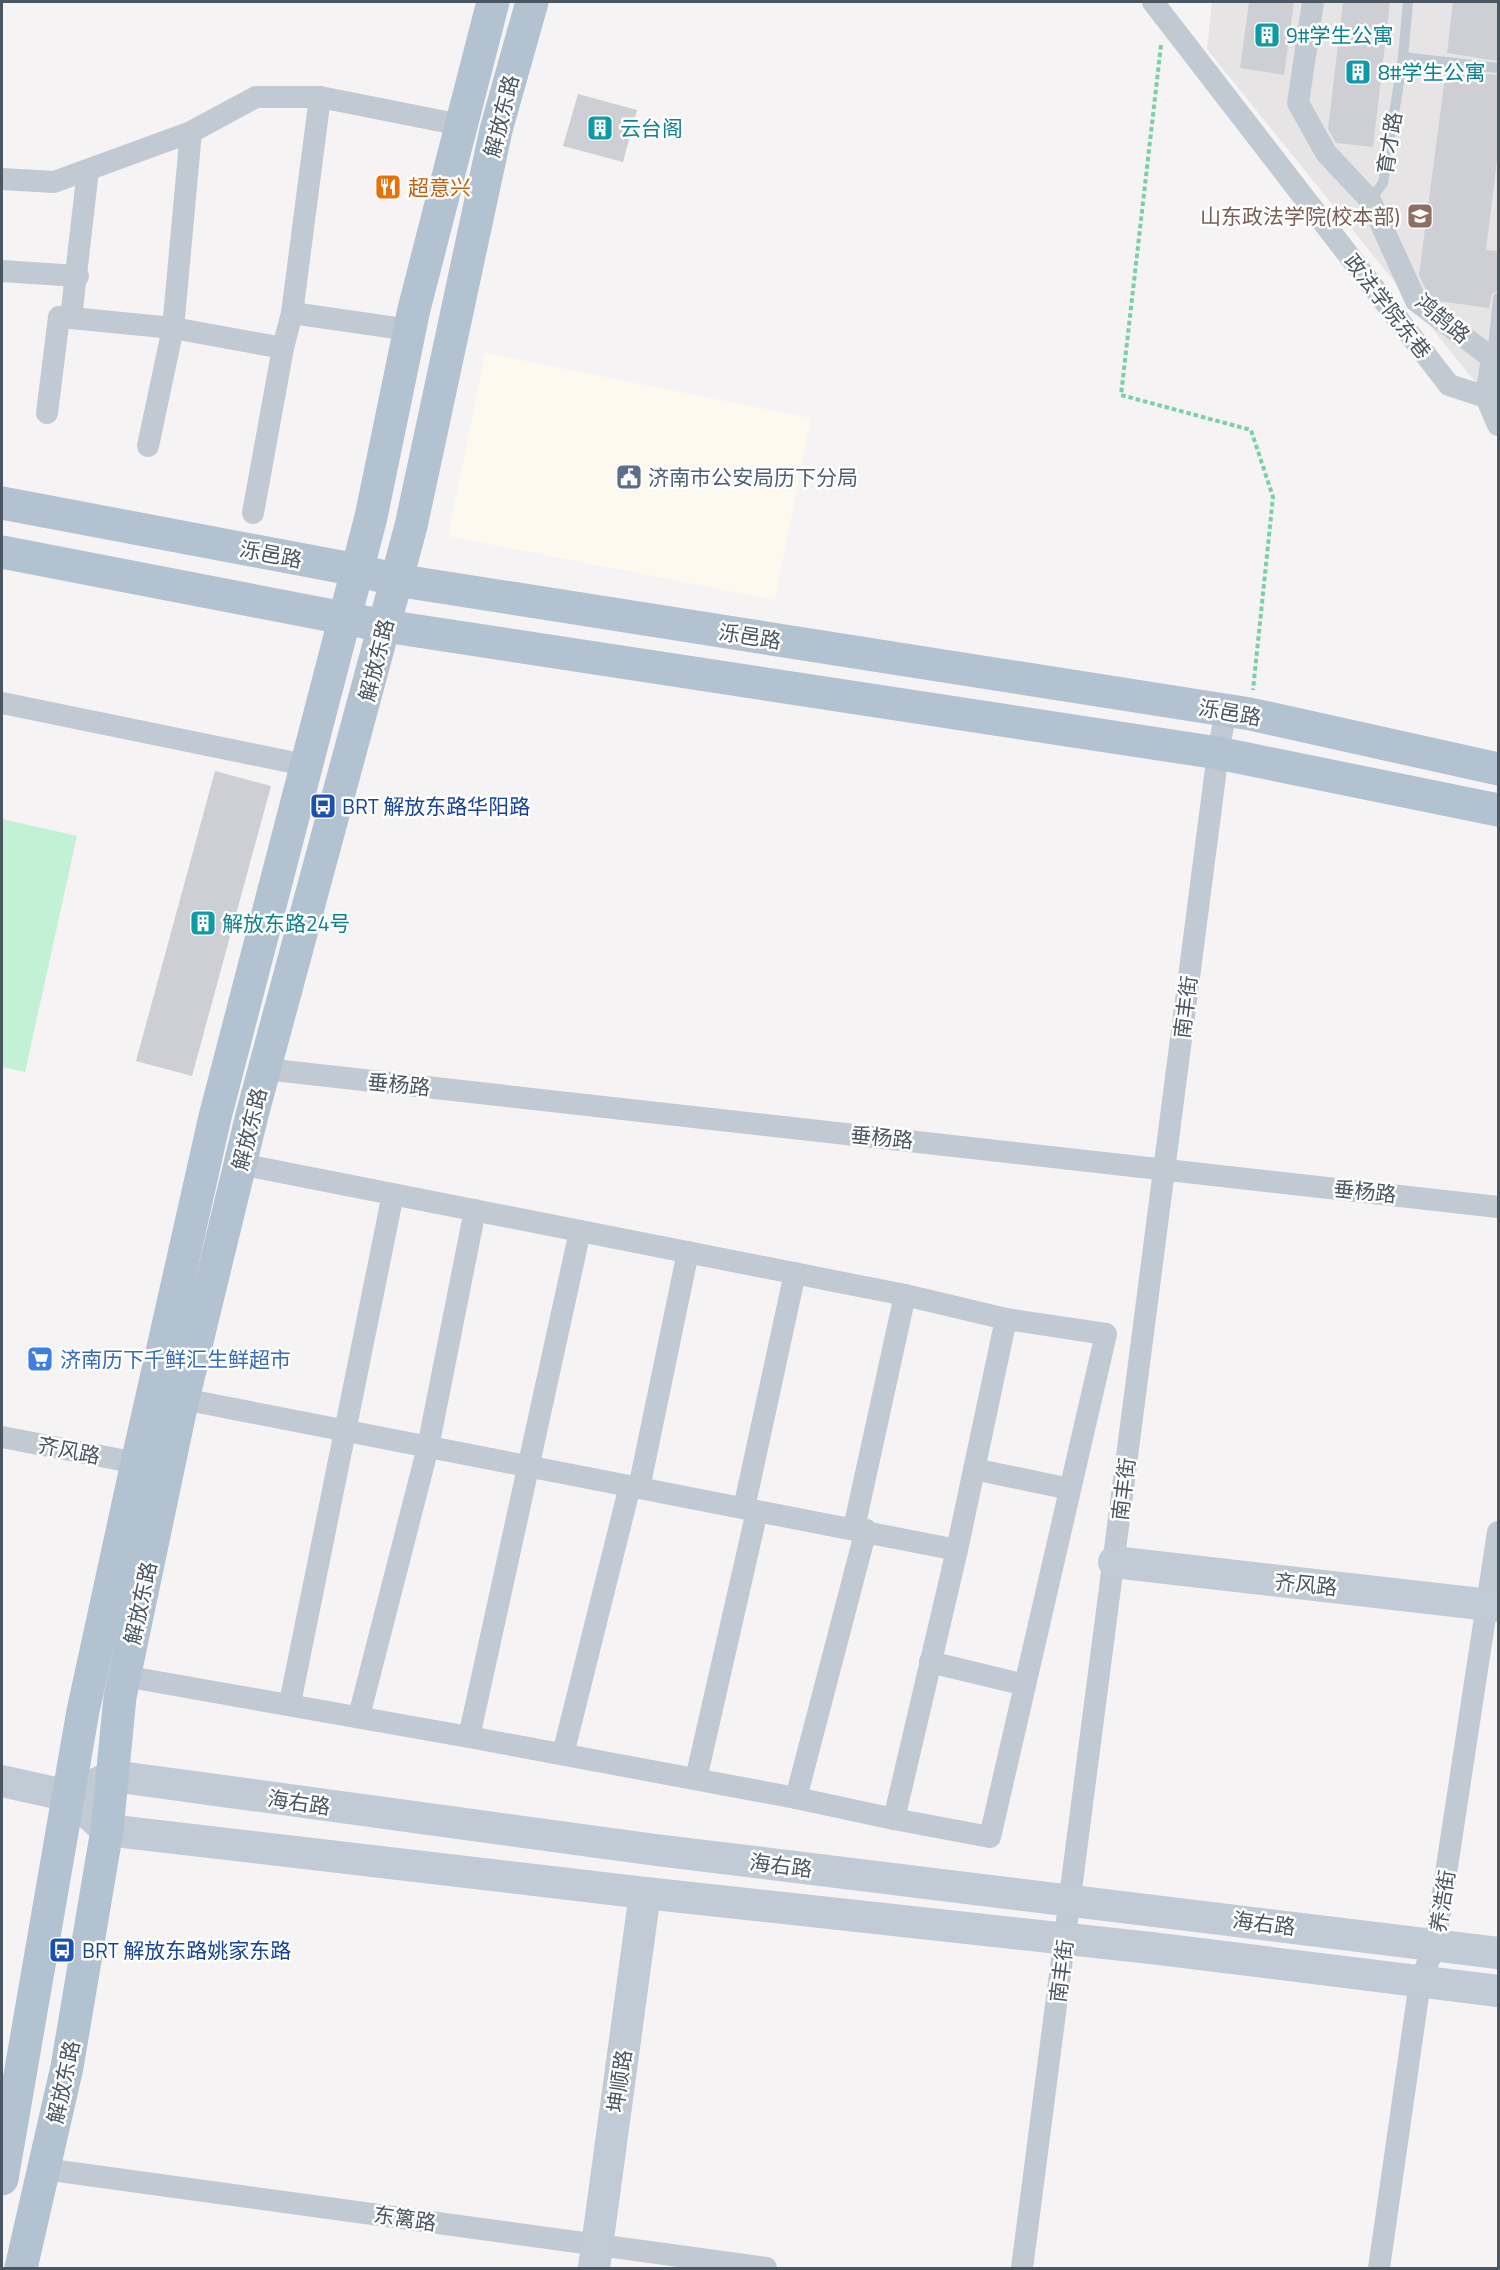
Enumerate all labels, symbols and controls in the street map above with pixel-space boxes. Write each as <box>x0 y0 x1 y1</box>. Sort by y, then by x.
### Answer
place label: 9#学生公寓 <box>1286 19 1394 51</box>
building icon: 9#学生公寓 <box>1252 20 1282 50</box>
place label: 8#学生公寓 <box>1378 56 1486 88</box>
building icon: 8#学生公寓 <box>1343 57 1373 87</box>
street label: 解放东路 <box>475 71 527 161</box>
street label: 育才路 <box>1368 109 1410 177</box>
place label: 云台阁 <box>620 112 683 144</box>
building icon: 云台阁 <box>585 113 615 143</box>
place label: 超意兴 <box>408 171 471 203</box>
restaurant icon: 超意兴 <box>373 172 403 202</box>
place label: 山东政法学院(校本部) <box>1200 200 1400 232</box>
school or university icon: 山东政法学院(校本部) <box>1405 201 1435 231</box>
street label: 政法学院东巷 <box>1337 247 1439 365</box>
street label: 鸿鹄路 <box>1409 285 1477 351</box>
place label: 济南市公安局历下分局 <box>648 461 858 493</box>
public building icon: 济南市公安局历下分局 <box>614 462 644 492</box>
street label: 泺邑路 <box>237 532 305 576</box>
street label: 解放东路 <box>350 615 402 705</box>
street label: 泺邑路 <box>716 615 784 657</box>
street label: 泺邑路 <box>1196 691 1264 733</box>
place label: BRT 解放东路华阳路 <box>342 790 530 822</box>
bus stop icon: BRT 解放东路华阳路 <box>308 791 338 821</box>
place label: 解放东路24号 <box>222 907 351 939</box>
building icon: 解放东路24号 <box>188 908 218 938</box>
street label: 南丰街 <box>1165 974 1205 1040</box>
street label: 垂杨路 <box>366 1065 432 1103</box>
street label: 解放东路 <box>223 1084 275 1174</box>
street label: 垂杨路 <box>849 1118 915 1156</box>
street label: 垂杨路 <box>1332 1172 1398 1210</box>
place label: 济南历下千鲜汇生鲜超市 <box>60 1343 291 1375</box>
supermarket icon: 济南历下千鲜汇生鲜超市 <box>25 1344 55 1374</box>
street label: 齐风路 <box>35 1428 103 1472</box>
street label: 南丰街 <box>1103 1456 1143 1522</box>
street label: 解放东路 <box>116 1559 164 1647</box>
street label: 齐风路 <box>1273 1565 1339 1603</box>
street label: 海右路 <box>266 1782 332 1822</box>
street label: 海右路 <box>748 1845 814 1885</box>
street label: 养浩街 <box>1421 1867 1463 1935</box>
street label: 海右路 <box>1231 1903 1297 1943</box>
place label: BRT 解放东路姚家东路 <box>82 1934 291 1966</box>
bus stop icon: BRT 解放东路姚家东路 <box>47 1935 77 1965</box>
street label: 南丰街 <box>1041 1938 1081 2004</box>
street label: 解放东路 <box>39 2038 87 2126</box>
street label: 坤顺路 <box>599 2048 639 2114</box>
street label: 东篱路 <box>372 2198 438 2238</box>

